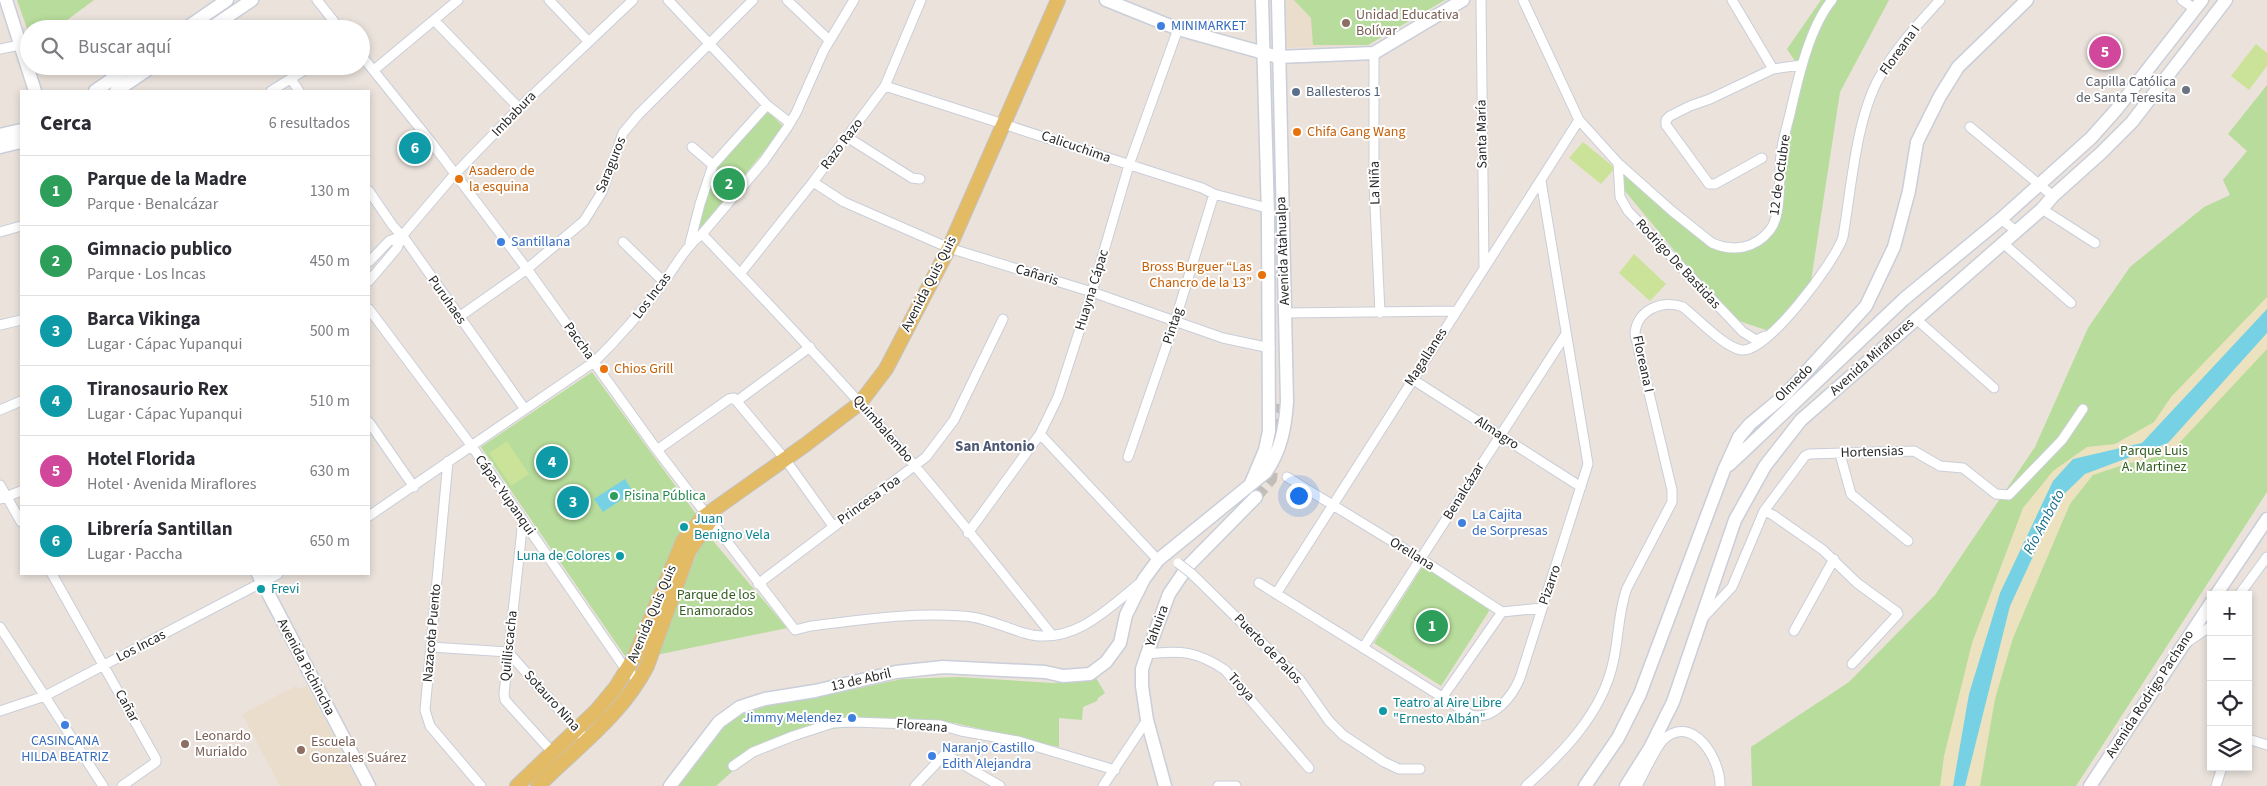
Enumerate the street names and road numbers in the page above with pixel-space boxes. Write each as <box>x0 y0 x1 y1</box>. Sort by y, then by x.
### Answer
street label: Floreana I <box>1875 21 1925 79</box>
street label: Imbabura <box>487 87 541 141</box>
street label: Santa María <box>1471 99 1493 169</box>
street label: Razo Razo <box>816 114 868 174</box>
street label: Calicuchima <box>1039 126 1113 168</box>
street label: 12 de Octubre <box>1764 133 1796 217</box>
street label: Saraguros <box>591 134 631 196</box>
street label: La Niña <box>1365 161 1385 205</box>
street label: Avenida Atahualpa <box>1271 196 1295 306</box>
street label: Rodrigo De Bastidas <box>1631 214 1725 314</box>
street label: Avenida Quis Quis <box>896 233 962 335</box>
street label: Huayna Cápac <box>1070 246 1114 333</box>
street label: Cañaris <box>1013 259 1061 291</box>
street label: Los Incas <box>628 269 676 323</box>
street label: Puruhaes <box>423 272 471 329</box>
street label: Pintag <box>1158 305 1188 347</box>
street label: Avenida Miraflores <box>1825 313 1919 400</box>
street label: Paccha <box>559 318 599 364</box>
street label: Magallanes <box>1400 324 1452 390</box>
street label: Floreana I <box>1627 334 1659 394</box>
street label: Olmedo <box>1770 359 1818 407</box>
street label: Quimbalembo <box>848 391 918 467</box>
street label: Almagro <box>1471 411 1523 455</box>
street label: Hortensias <box>1840 441 1904 463</box>
street label: Cápac Yupanqui <box>470 451 540 539</box>
street label: Benalcázar <box>1438 458 1490 524</box>
street label: Princesa Toa <box>833 470 905 530</box>
street label: Orellana <box>1386 532 1438 576</box>
street label: Avenida Quis Quis <box>622 562 682 666</box>
street label: Pizarro <box>1534 562 1566 608</box>
street label: Nazacota Puento <box>418 583 446 683</box>
street label: Yahuira <box>1140 602 1174 651</box>
street label: Puerto de Palos <box>1229 609 1307 689</box>
street label: Quilliscacha <box>495 610 523 682</box>
street label: Avenida Pichincha <box>272 615 340 719</box>
street label: Los Incas <box>113 625 169 667</box>
street label: Avenida Rodrigo Pachano <box>2101 626 2199 762</box>
street label: 13 de Abril <box>829 663 894 697</box>
street label: Sotauro Nina <box>519 666 585 736</box>
street label: Troya <box>1223 668 1259 706</box>
street label: Cañar <box>110 686 144 726</box>
street label: Floreana <box>896 714 948 738</box>

